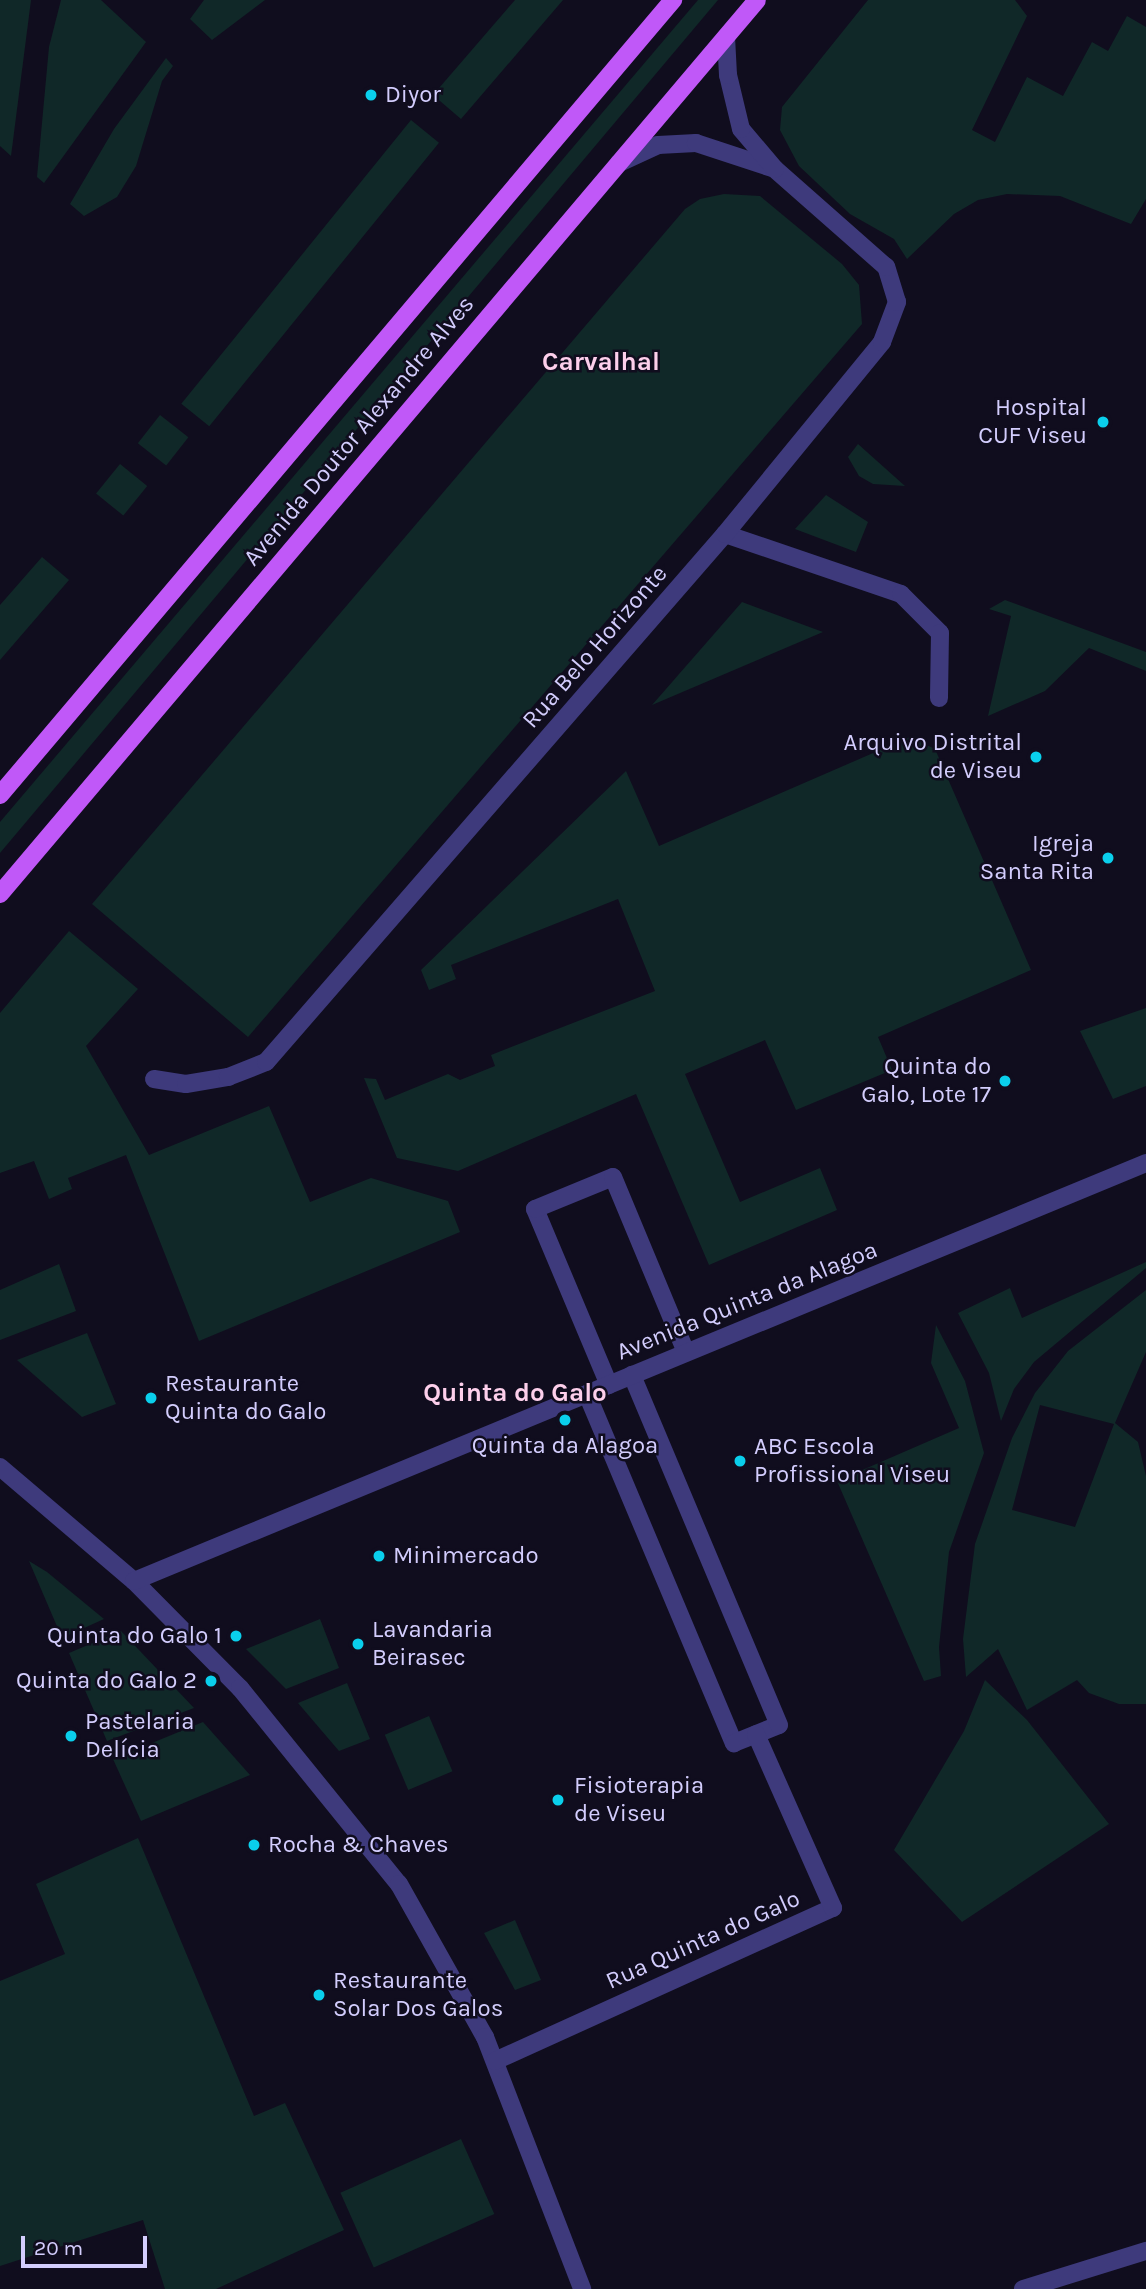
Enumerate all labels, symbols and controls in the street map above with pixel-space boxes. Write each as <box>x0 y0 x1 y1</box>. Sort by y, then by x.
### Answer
place label: Diyor <box>385 81 441 109</box>
marker: Diyor <box>363 87 379 103</box>
street label: Avenida Doutor Alexandre Alves <box>238 290 480 572</box>
district label: Carvalhal <box>542 346 660 378</box>
place label: Hospital CUF Viseu <box>978 394 1087 450</box>
marker: Hospital CUF Viseu <box>1093 412 1113 432</box>
street label: Rua Belo Horizonte <box>516 560 674 734</box>
place label: Arquivo Distrital de Viseu <box>844 729 1022 785</box>
marker: Arquivo Distrital de Viseu <box>1028 749 1044 765</box>
place label: Igreja Santa Rita <box>980 830 1094 886</box>
marker: Igreja Santa Rita <box>1100 850 1116 866</box>
place label: Quinta do Galo, Lote 17 <box>861 1053 991 1109</box>
marker: Quinta do Galo, Lote 17 <box>997 1073 1013 1089</box>
street label: Avenida Quinta da Alagoa <box>612 1235 882 1367</box>
place label: Restaurante Quinta do Galo <box>165 1370 326 1426</box>
district label: Quinta do Galo <box>423 1377 607 1409</box>
marker: Restaurante Quinta do Galo <box>143 1390 159 1406</box>
marker: Quinta da Alagoa <box>557 1412 573 1428</box>
place label: Quinta da Alagoa <box>472 1432 658 1460</box>
place label: ABC Escola Profissional Viseu <box>754 1433 950 1489</box>
marker: ABC Escola Profissional Viseu <box>732 1453 748 1469</box>
place label: Minimercado <box>393 1542 538 1570</box>
marker: Minimercado <box>371 1548 387 1564</box>
place label: Lavandaria Beirasec <box>372 1616 493 1672</box>
place label: Quinta do Galo 1 <box>47 1622 222 1650</box>
marker: Quinta do Galo 1 <box>228 1628 244 1644</box>
marker: Lavandaria Beirasec <box>350 1636 366 1652</box>
place label: Quinta do Galo 2 <box>16 1667 197 1695</box>
marker: Quinta do Galo 2 <box>203 1673 219 1689</box>
place label: Pastelaria Delícia <box>85 1708 194 1764</box>
marker: Pastelaria Delícia <box>63 1728 79 1744</box>
place label: Fisioterapia de Viseu <box>574 1772 704 1828</box>
marker: Fisioterapia de Viseu <box>548 1790 568 1810</box>
place label: Rocha & Chaves <box>268 1831 449 1859</box>
marker: Rocha & Chaves <box>246 1837 262 1853</box>
street label: Rua Quinta do Galo <box>601 1884 805 1996</box>
place label: Restaurante Solar Dos Galos <box>333 1967 503 2023</box>
marker: Restaurante Solar Dos Galos <box>311 1987 327 2003</box>
scale bar <box>24 2222 150 2266</box>
text: 20 m <box>34 2236 83 2260</box>

